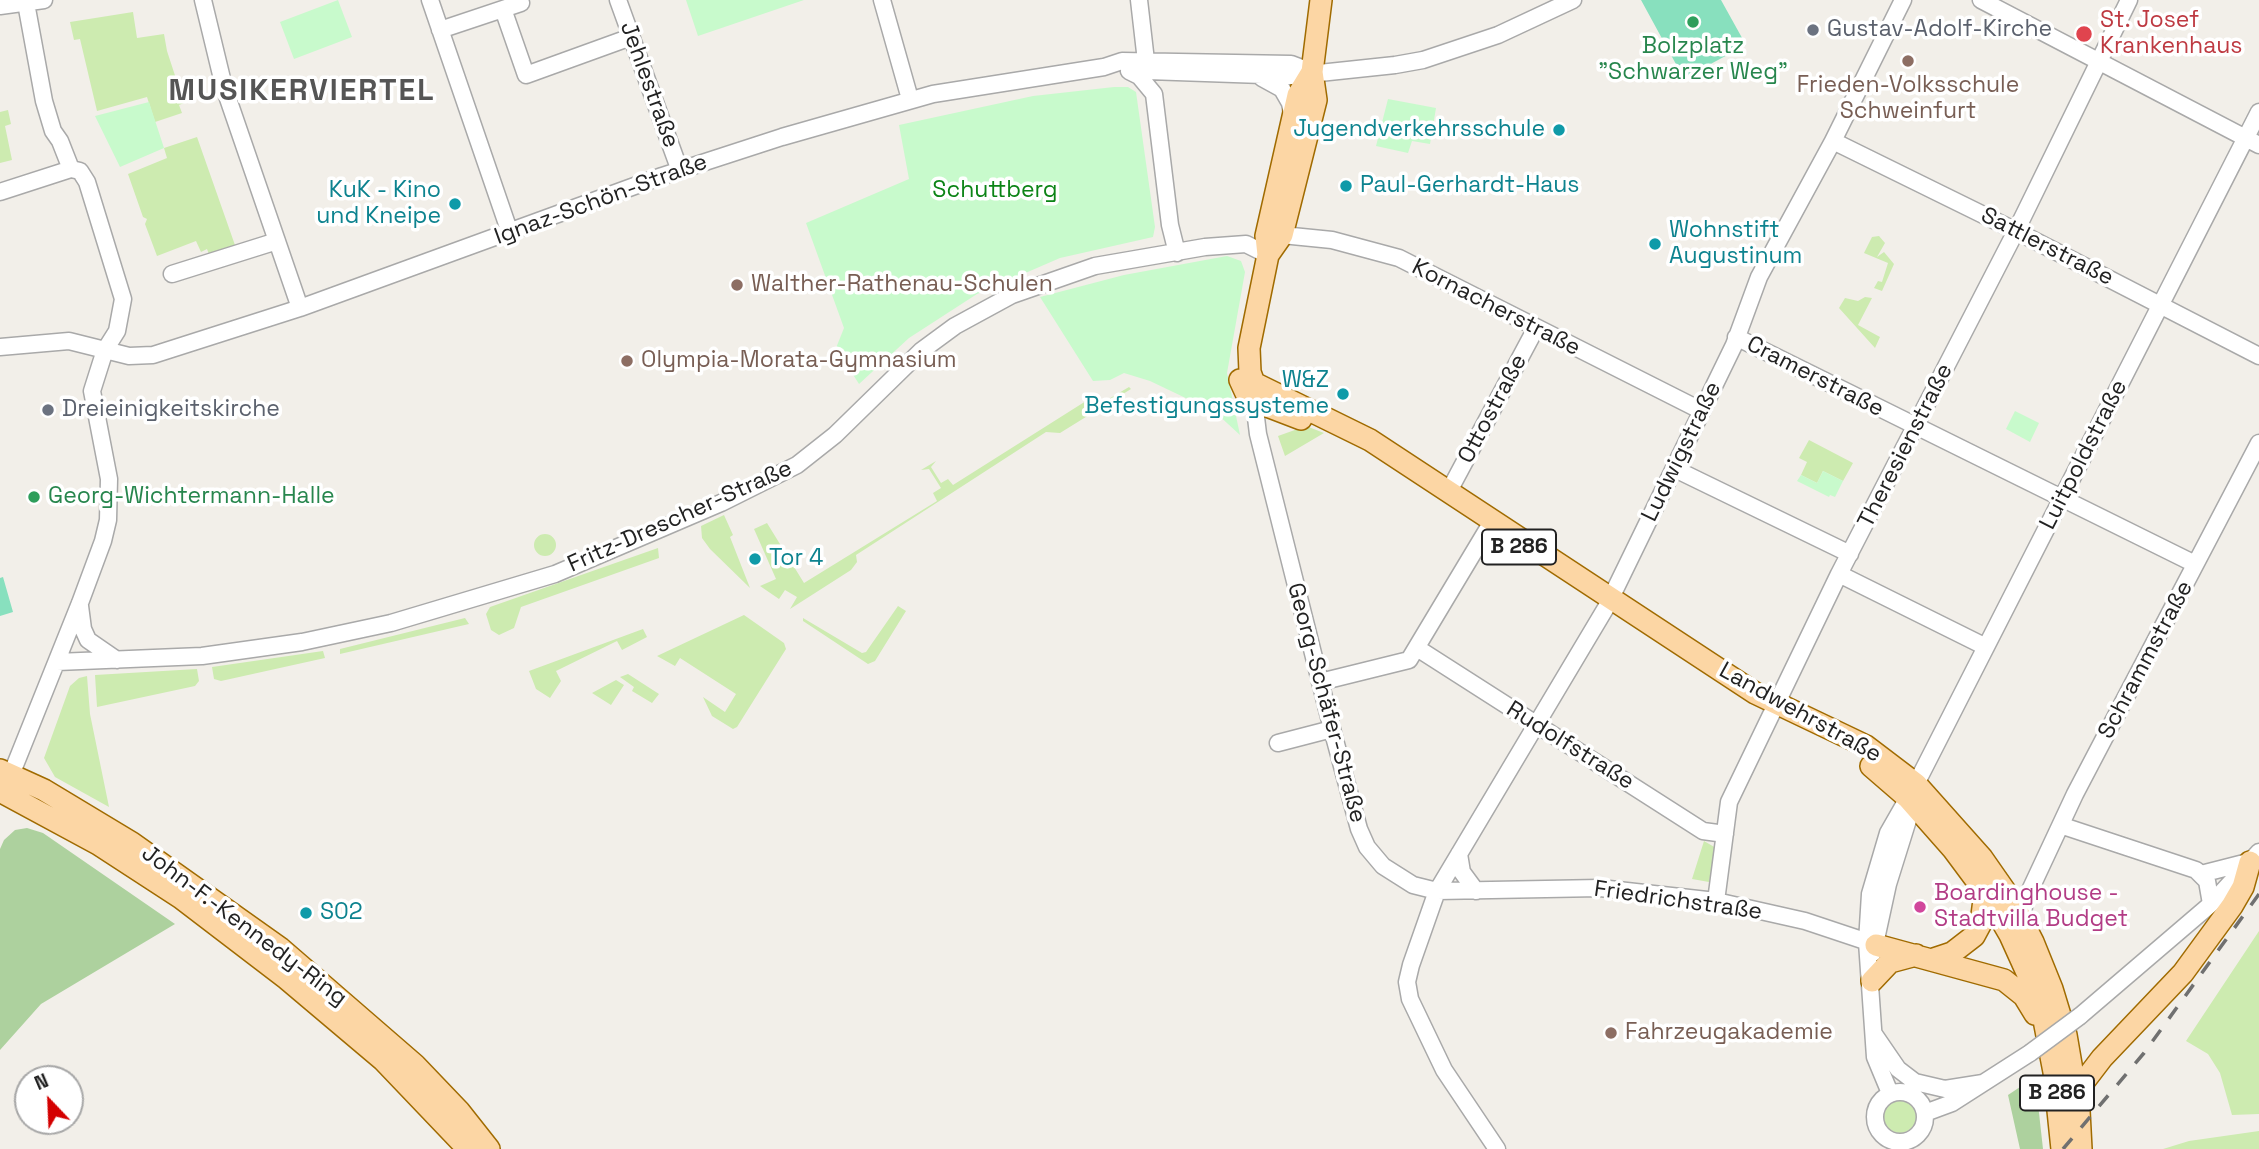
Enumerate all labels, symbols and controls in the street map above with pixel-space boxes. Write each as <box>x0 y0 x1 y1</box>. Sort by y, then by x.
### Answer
place label: St. Josef Krankenhaus <box>2100 7 2242 61</box>
marker: Bolzplatz "Schwarzer Weg" <box>1685 14 1701 30</box>
place label: Gustav-Adolf-Kirche <box>1827 16 2052 44</box>
street label: Jehlestraße <box>613 18 685 152</box>
marker: Gustav-Adolf-Kirche <box>1805 22 1821 38</box>
marker: St. Josef Krankenhaus <box>2074 24 2094 44</box>
place label: Bolzplatz "Schwarzer Weg" <box>1598 33 1788 87</box>
marker: Frieden-Volksschule Schweinfurt <box>1900 53 1916 69</box>
place label: Frieden-Volksschule Schweinfurt <box>1797 72 2019 126</box>
district label: MUSIKERVIERTEL <box>170 74 434 110</box>
place label: Jugendverkehrsschule <box>1293 116 1545 144</box>
marker: Jugendverkehrsschule <box>1551 122 1567 138</box>
street label: Ignaz-Schön-Straße <box>491 149 711 251</box>
place label: Paul-Gerhardt-Haus <box>1360 172 1579 200</box>
place label: KuK - Kino und Kneipe <box>316 177 441 231</box>
park label: Schuttberg <box>932 177 1058 205</box>
marker: Paul-Gerhardt-Haus <box>1338 178 1354 194</box>
marker: KuK - Kino und Kneipe <box>447 196 463 212</box>
street label: Sattlerstraße <box>1976 202 2118 292</box>
place label: Wohnstift Augustinum <box>1669 217 1802 271</box>
marker: Wohnstift Augustinum <box>1647 236 1663 252</box>
street label: Kornacherstraße <box>1407 254 1585 362</box>
place label: Walther-Rathenau-Schulen <box>751 271 1053 299</box>
marker: Walther-Rathenau-Schulen <box>729 277 745 293</box>
street label: Cramerstraße <box>1742 331 1888 423</box>
place label: Olympia-Morata-Gymnasium <box>641 347 957 375</box>
street label: Ottostraße <box>1453 350 1533 468</box>
marker: Olympia-Morata-Gymnasium <box>619 353 635 369</box>
street label: Theresienstraße <box>1853 359 1959 533</box>
place label: W&Z Befestigungssysteme <box>1084 367 1329 421</box>
street label: Luitpoldstraße <box>2034 376 2134 534</box>
street label: Ludwigstraße <box>1636 378 1728 526</box>
marker: W&Z Befestigungssysteme <box>1335 386 1351 402</box>
place label: Dreieinigkeitskirche <box>62 396 280 424</box>
marker: Dreieinigkeitskirche <box>40 402 56 418</box>
street label: Fritz-Drescher-Straße <box>564 455 796 579</box>
place label: Georg-Wichtermann-Halle <box>48 483 335 511</box>
marker: Georg-Wichtermann-Halle <box>26 489 42 505</box>
road number: B 286 <box>1482 530 1556 564</box>
place label: Tor 4 <box>769 545 823 573</box>
marker: Tor 4 <box>747 551 763 567</box>
street label: Schrammstraße <box>2093 576 2199 744</box>
street label: Georg-Schäfer-Straße <box>1281 580 1371 826</box>
street label: Landwehrstraße <box>1714 657 1886 769</box>
street label: Rudolfstraße <box>1501 696 1639 796</box>
street label: John-F.-Kennedy-Ring <box>136 840 352 1012</box>
street label: Friedrichstraße <box>1592 876 1764 926</box>
place label: Boardinghouse - Stadtvilla Budget <box>1934 880 2128 934</box>
place label: S02 <box>320 899 363 927</box>
marker: Boardinghouse - Stadtvilla Budget <box>1912 899 1928 915</box>
marker: S02 <box>298 905 314 921</box>
place label: Fahrzeugakademie <box>1625 1019 1833 1047</box>
marker: Fahrzeugakademie <box>1603 1025 1619 1041</box>
north arrow <box>14 1065 84 1135</box>
text: N <box>31 1068 52 1096</box>
road number: B 286 <box>2020 1076 2094 1110</box>

